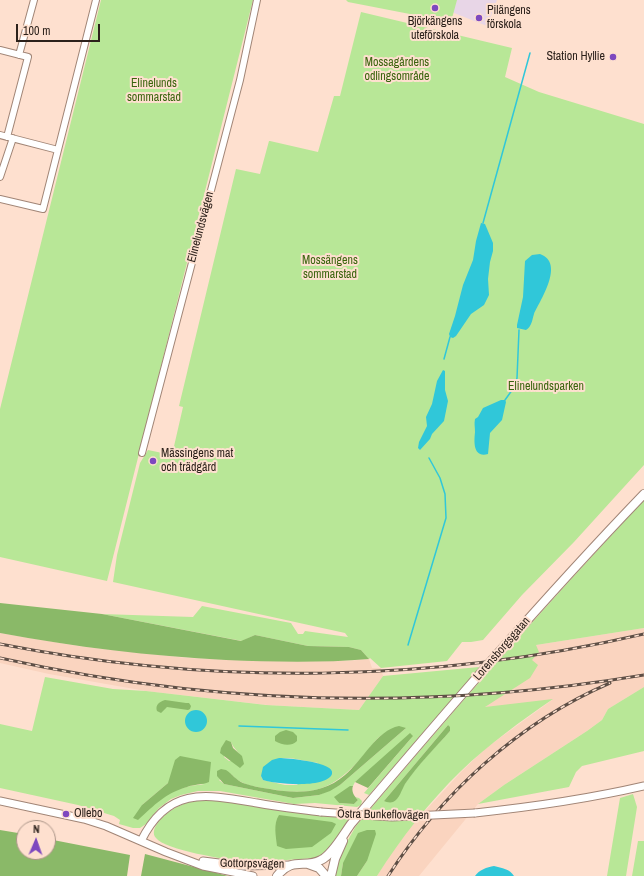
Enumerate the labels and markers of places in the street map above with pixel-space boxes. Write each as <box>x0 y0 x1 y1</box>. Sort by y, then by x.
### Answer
marker: Björkängens uteförskola <box>430 3 440 13</box>
place label: Pilängens förskola <box>487 4 531 32</box>
marker: Pilängens förskola <box>474 13 484 23</box>
place label: Björkängens uteförskola <box>408 15 462 43</box>
place label: Station Hyllie <box>546 50 605 64</box>
marker: Station Hyllie <box>608 52 618 62</box>
place label: Mässingens mat och trädgård <box>161 447 233 475</box>
marker: Mässingens mat och trädgård <box>148 456 158 466</box>
place label: Ollebo <box>74 807 102 821</box>
marker: Ollebo <box>61 809 71 819</box>

